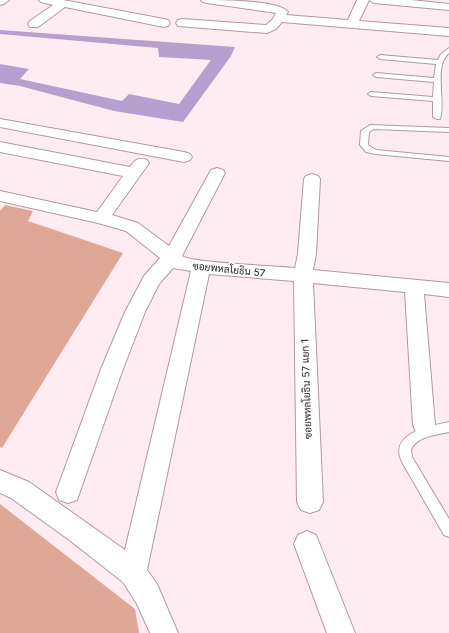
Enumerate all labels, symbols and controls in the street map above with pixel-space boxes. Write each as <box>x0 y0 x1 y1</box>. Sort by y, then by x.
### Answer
street label: ซอยพหลโยธิน 57 <box>192 259 266 279</box>
street label: ซอยพหลโยธิน 57 แยก 1 <box>298 339 314 439</box>

